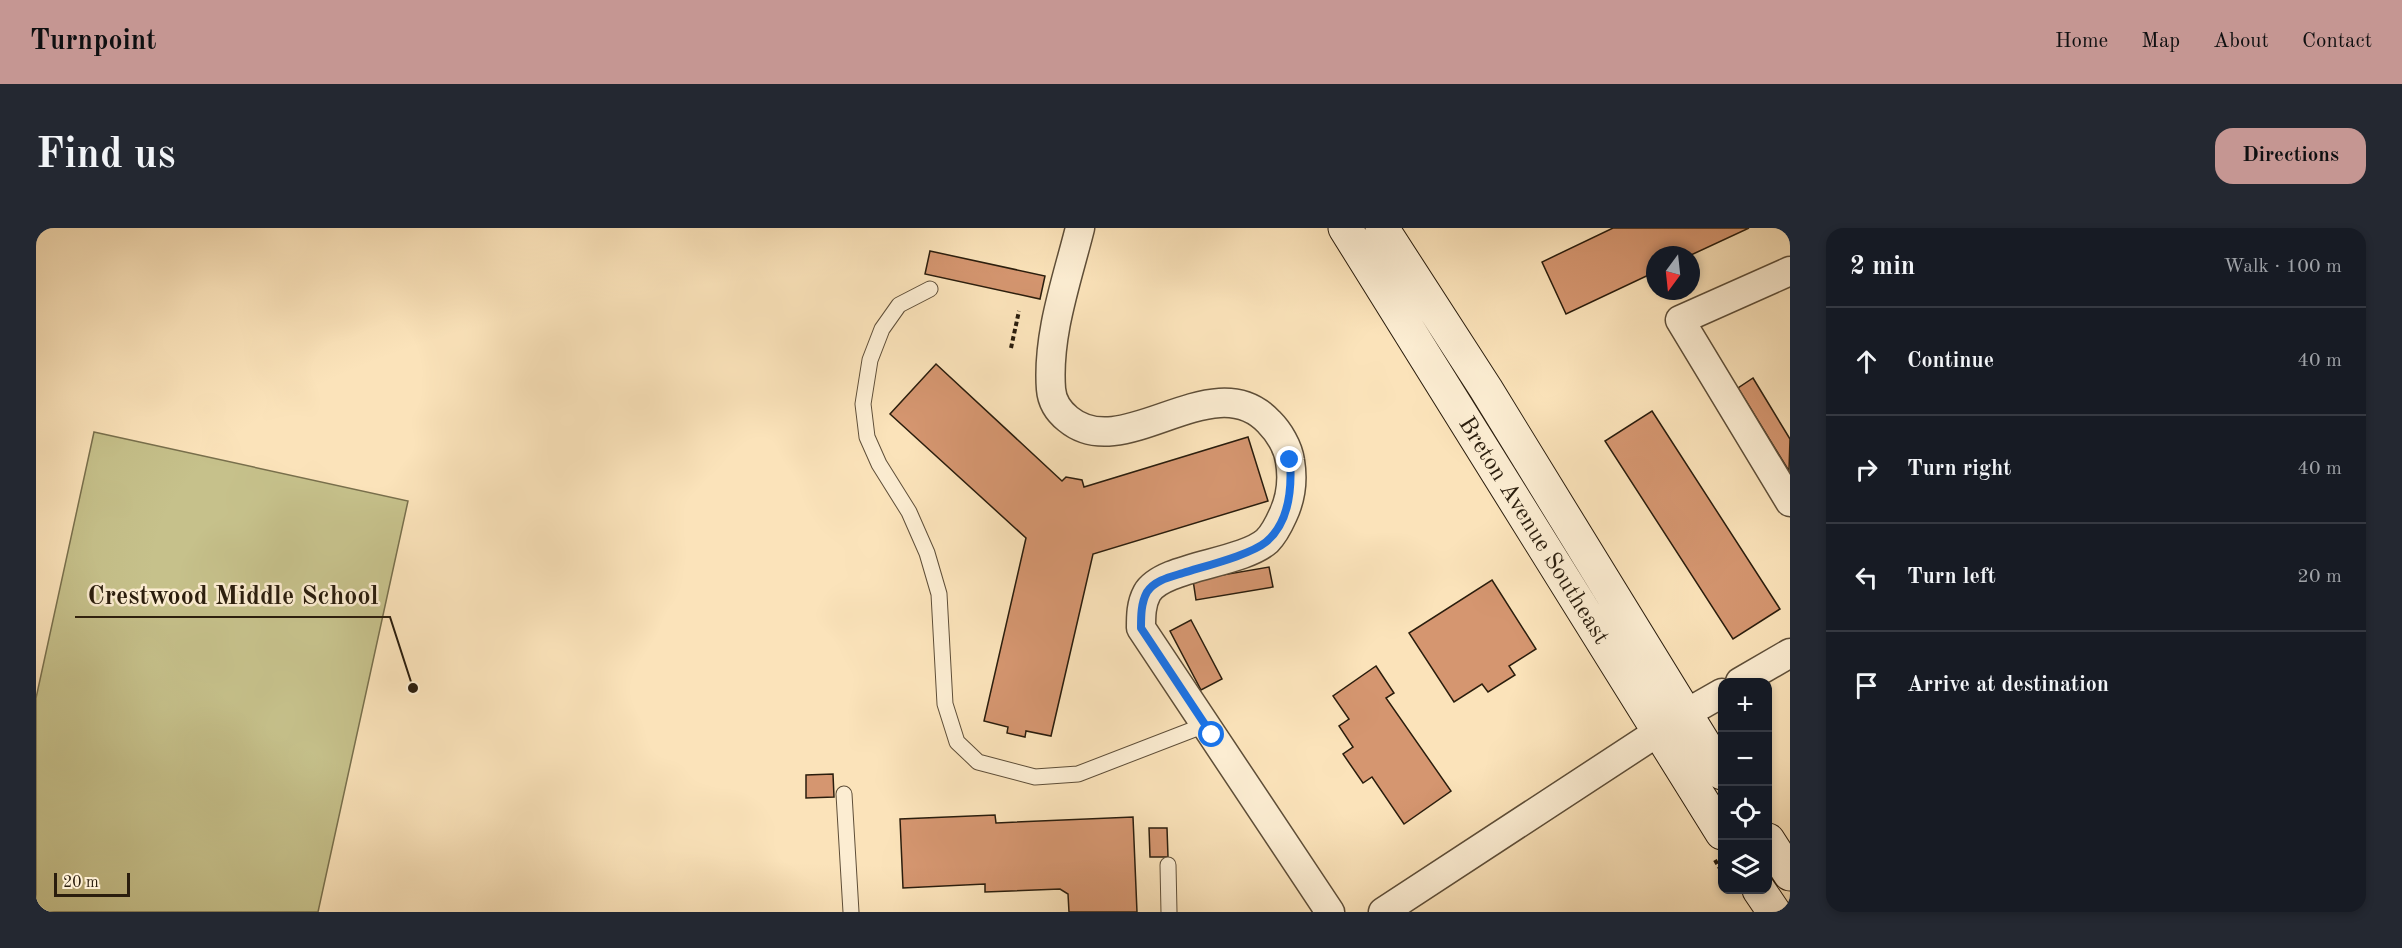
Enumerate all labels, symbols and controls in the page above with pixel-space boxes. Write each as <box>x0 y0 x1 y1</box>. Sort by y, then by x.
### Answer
text: Turnpoint <box>30 28 157 56</box>
text: Home <box>2055 31 2108 52</box>
text: Map <box>2141 31 2180 52</box>
text: About <box>2213 31 2269 52</box>
text: Contact <box>2302 31 2372 52</box>
button: Directions <box>2215 128 2366 184</box>
text: Find us <box>36 135 175 177</box>
north arrow <box>1646 246 1700 300</box>
text: 2 min <box>1850 254 1915 280</box>
text: Walk · 100 m <box>2223 257 2342 277</box>
icon: ahead <box>1850 345 1883 378</box>
text: Continue <box>1907 350 1994 372</box>
text: 40 m <box>2297 351 2342 371</box>
street label: Breton Avenue Southeast <box>1453 413 1613 649</box>
route end <box>1276 446 1302 472</box>
icon: right <box>1850 453 1883 486</box>
text: Turn right <box>1907 458 2011 480</box>
text: 40 m <box>2297 459 2342 479</box>
icon: left <box>1850 561 1883 594</box>
text: Turn left <box>1907 566 1996 588</box>
text: 20 m <box>2297 567 2342 587</box>
callout: Crestwood Middle School <box>75 573 390 617</box>
text: Crestwood Middle School <box>88 584 379 610</box>
icon: arrive <box>1850 669 1883 702</box>
text: Arrive at destination <box>1907 674 2109 696</box>
map controls <box>1718 678 1772 894</box>
button: + <box>1718 678 1772 732</box>
route start <box>1198 721 1224 747</box>
button: − <box>1718 732 1772 786</box>
button: locate <box>1718 786 1772 840</box>
button: layers <box>1718 840 1772 894</box>
scale bar <box>54 870 130 898</box>
text: 20 m <box>63 875 99 891</box>

